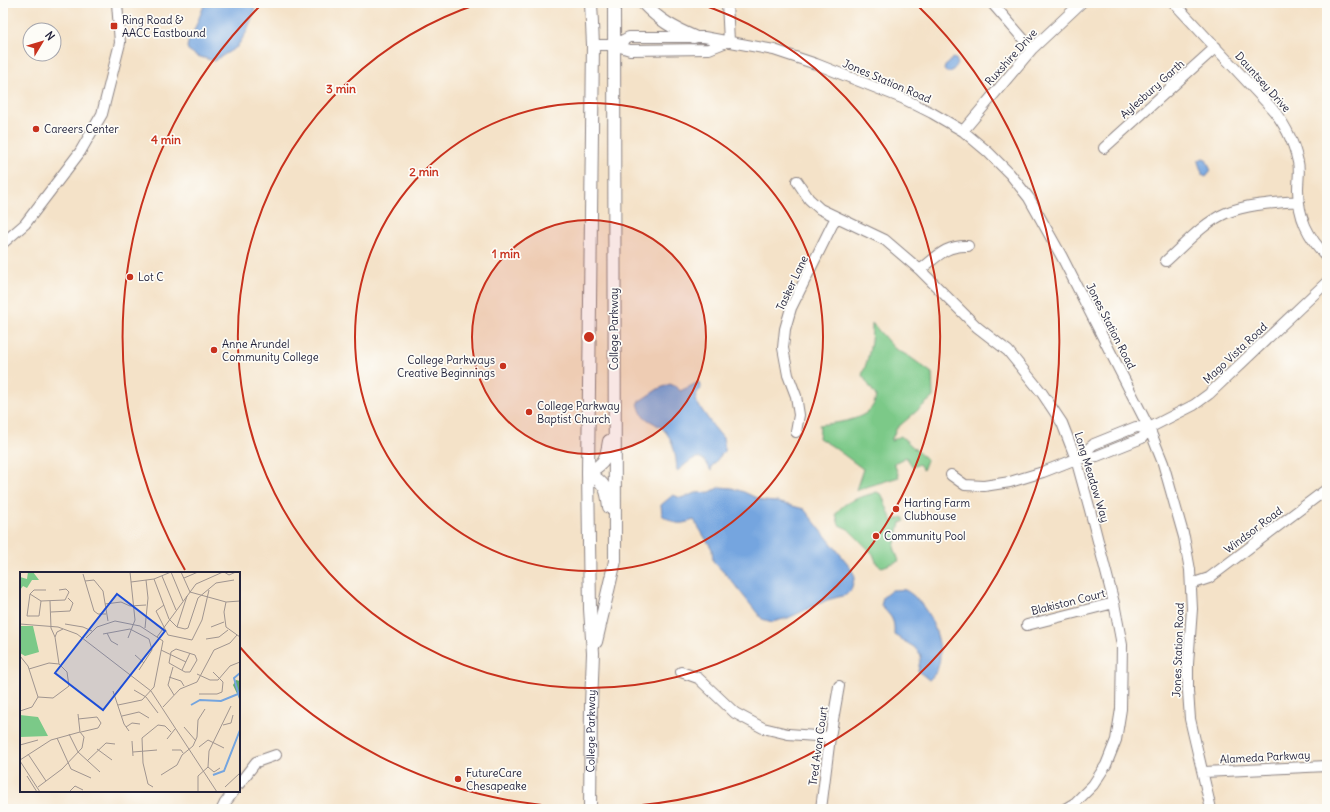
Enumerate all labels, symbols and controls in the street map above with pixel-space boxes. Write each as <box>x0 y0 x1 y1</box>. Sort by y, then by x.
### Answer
place label: Ring Road & AACC Eastbound <box>122 13 206 40</box>
marker: Ring Road & AACC Eastbound <box>109 21 119 31</box>
north arrow <box>22 22 62 62</box>
street label: Ruxshire Drive <box>982 26 1040 88</box>
text: N <box>42 29 58 43</box>
street label: Dauntsey Drive <box>1232 49 1294 115</box>
street label: Jones Station Road <box>841 56 934 106</box>
street label: Aylesbury Garth <box>1117 57 1187 121</box>
text: 3 min <box>326 81 356 96</box>
place label: Careers Center <box>44 122 119 136</box>
marker: Careers Center <box>31 124 41 134</box>
text: 4 min <box>151 132 181 147</box>
text: 2 min <box>409 164 439 179</box>
text: 1 min <box>492 246 520 261</box>
street label: Tasker Lane <box>773 253 811 313</box>
place label: Lot C <box>138 270 164 284</box>
marker: Lot C <box>125 272 135 282</box>
street label: Jones Station Road <box>1083 281 1139 372</box>
street label: College Parkway <box>607 288 621 370</box>
street label: Mago Vista Road <box>1200 319 1270 386</box>
centre of rings <box>582 330 596 344</box>
place label: Anne Arundel Community College <box>222 337 319 364</box>
marker: Anne Arundel Community College <box>209 345 219 355</box>
place label: College Parkways Creative Beginnings <box>397 353 495 380</box>
marker: College Parkways Creative Beginnings <box>498 361 508 371</box>
place label: College Parkway Baptist Church <box>537 399 620 426</box>
marker: College Parkway Baptist Church <box>524 407 534 417</box>
street label: Long Meadow Way <box>1072 430 1112 524</box>
place label: Harting Farm Clubhouse <box>904 496 970 523</box>
street label: Windsor Road <box>1221 503 1285 556</box>
marker: Harting Farm Clubhouse <box>891 504 901 514</box>
place label: Community Pool <box>884 529 966 543</box>
marker: Community Pool <box>871 531 881 541</box>
inset map <box>20 572 240 792</box>
street label: Blakiston Court <box>1030 586 1107 618</box>
street label: Jones Station Road <box>1169 602 1187 698</box>
street label: College Parkway <box>583 689 599 772</box>
street label: Tred Avon Court <box>806 705 831 786</box>
street label: Alameda Parkway <box>1219 748 1311 766</box>
place label: FutureCare Chesapeake <box>466 766 527 793</box>
marker: FutureCare Chesapeake <box>453 774 463 784</box>

